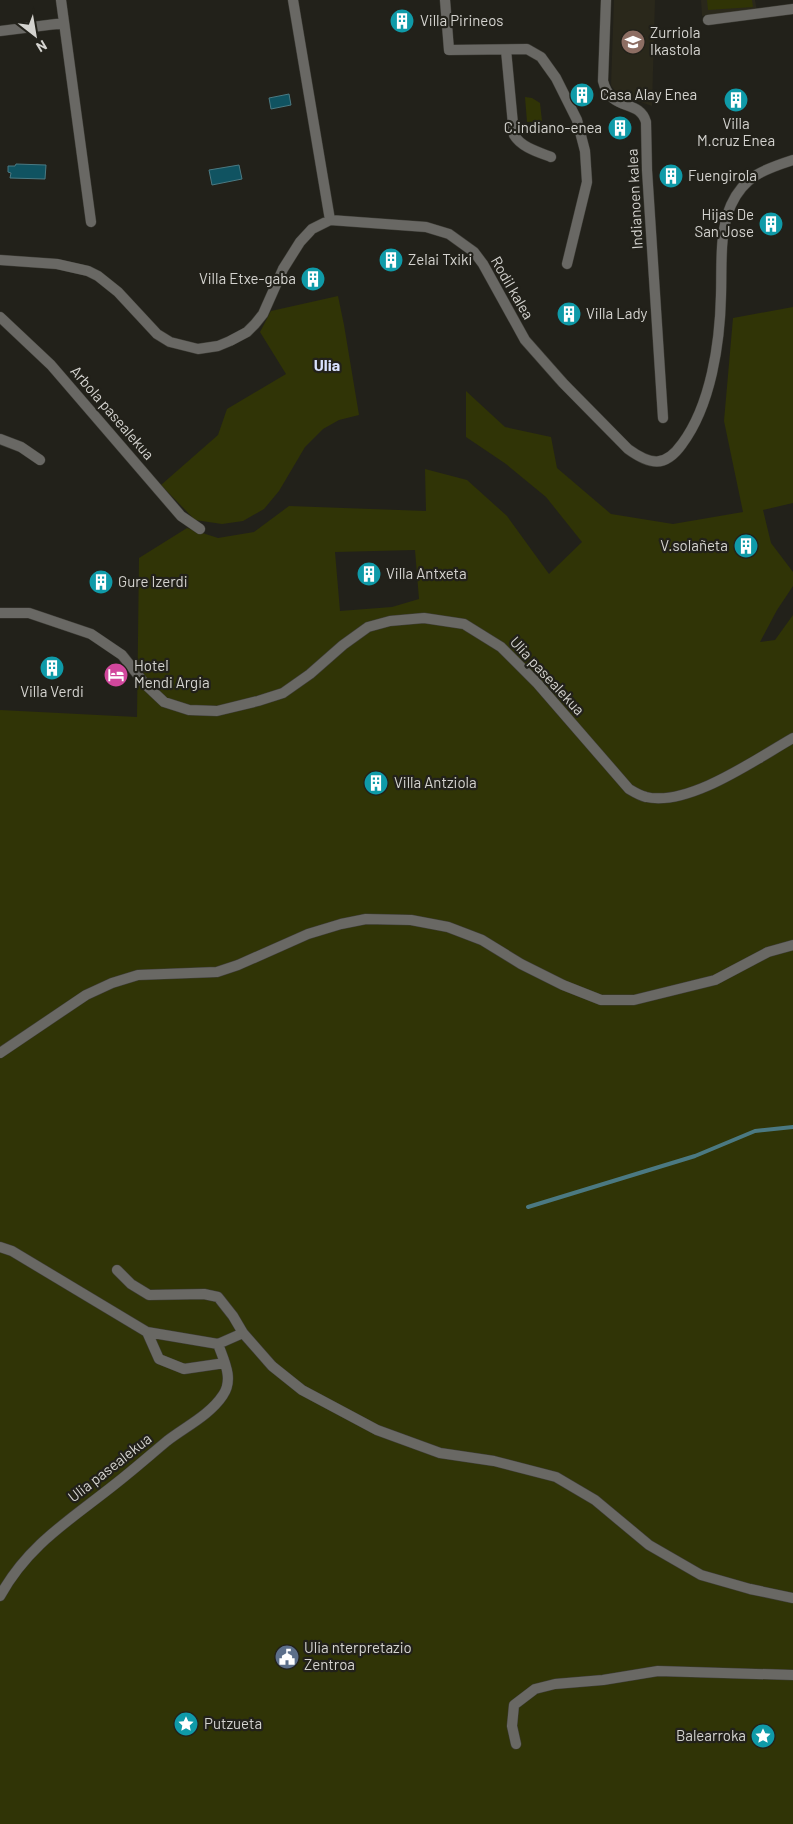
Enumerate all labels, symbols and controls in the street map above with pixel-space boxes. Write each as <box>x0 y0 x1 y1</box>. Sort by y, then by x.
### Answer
building icon: Villa Pirineos <box>389 8 415 34</box>
north arrow <box>10 10 60 60</box>
place label: Villa Pirineos <box>420 11 504 29</box>
place label: Zurriola Ikastola <box>650 23 701 58</box>
school or university icon: Zurriola Ikastola <box>620 29 646 55</box>
text: N <box>34 37 50 56</box>
building icon: Casa Alay Enea <box>569 82 595 108</box>
place label: Casa Alay Enea <box>600 85 697 103</box>
building icon: Villa M.cruz Enea <box>723 87 749 113</box>
place label: Villa M.cruz Enea <box>697 114 775 149</box>
building icon: C.indiano-enea <box>607 115 633 141</box>
place label: C.indiano-enea <box>504 118 602 136</box>
street label: Indianoen kalea <box>622 148 646 250</box>
building icon: Fuengirola <box>658 163 684 189</box>
place label: Fuengirola <box>688 166 757 184</box>
place label: Hijas De San Jose <box>694 205 754 240</box>
building icon: Hijas De San Jose <box>758 211 784 237</box>
building icon: Zelai Txiki <box>378 247 404 273</box>
place label: Zelai Txiki <box>408 250 472 268</box>
street label: Rodil kalea <box>488 253 538 322</box>
building icon: Villa Etxe-gaba <box>300 266 326 292</box>
place label: Villa Etxe-gaba <box>199 269 296 287</box>
building icon: Villa Lady <box>556 301 582 327</box>
place label: Villa Lady <box>586 304 648 322</box>
district label: Ulia <box>314 355 340 374</box>
street label: Arbola pasealekua <box>67 362 158 463</box>
building icon: V.solañeta <box>733 533 759 559</box>
place label: V.solañeta <box>660 536 728 554</box>
building icon: Villa Antxeta <box>356 561 382 587</box>
place label: Villa Antxeta <box>386 564 467 582</box>
building icon: Gure Izerdi <box>88 569 114 595</box>
place label: Gure Izerdi <box>118 572 188 590</box>
street label: Ulia pasealekua <box>507 632 589 718</box>
building icon: Villa Verdi <box>39 655 65 681</box>
place label: Hotel Mendi Argia <box>134 656 210 691</box>
hotel icon: Hotel Mendi Argia <box>103 662 129 688</box>
place label: Villa Verdi <box>20 682 84 700</box>
building icon: Villa Antziola <box>363 770 389 796</box>
place label: Villa Antziola <box>394 773 477 791</box>
street label: Ulia pasealekua <box>64 1429 155 1505</box>
place label: Ulia nterpretazio Zentroa <box>304 1638 412 1673</box>
public building icon: Ulia nterpretazio Zentroa <box>274 1644 300 1670</box>
place icon: Putzueta <box>173 1711 199 1737</box>
place label: Putzueta <box>204 1714 262 1732</box>
place icon: Balearroka <box>750 1723 776 1749</box>
place label: Balearroka <box>676 1726 746 1744</box>

